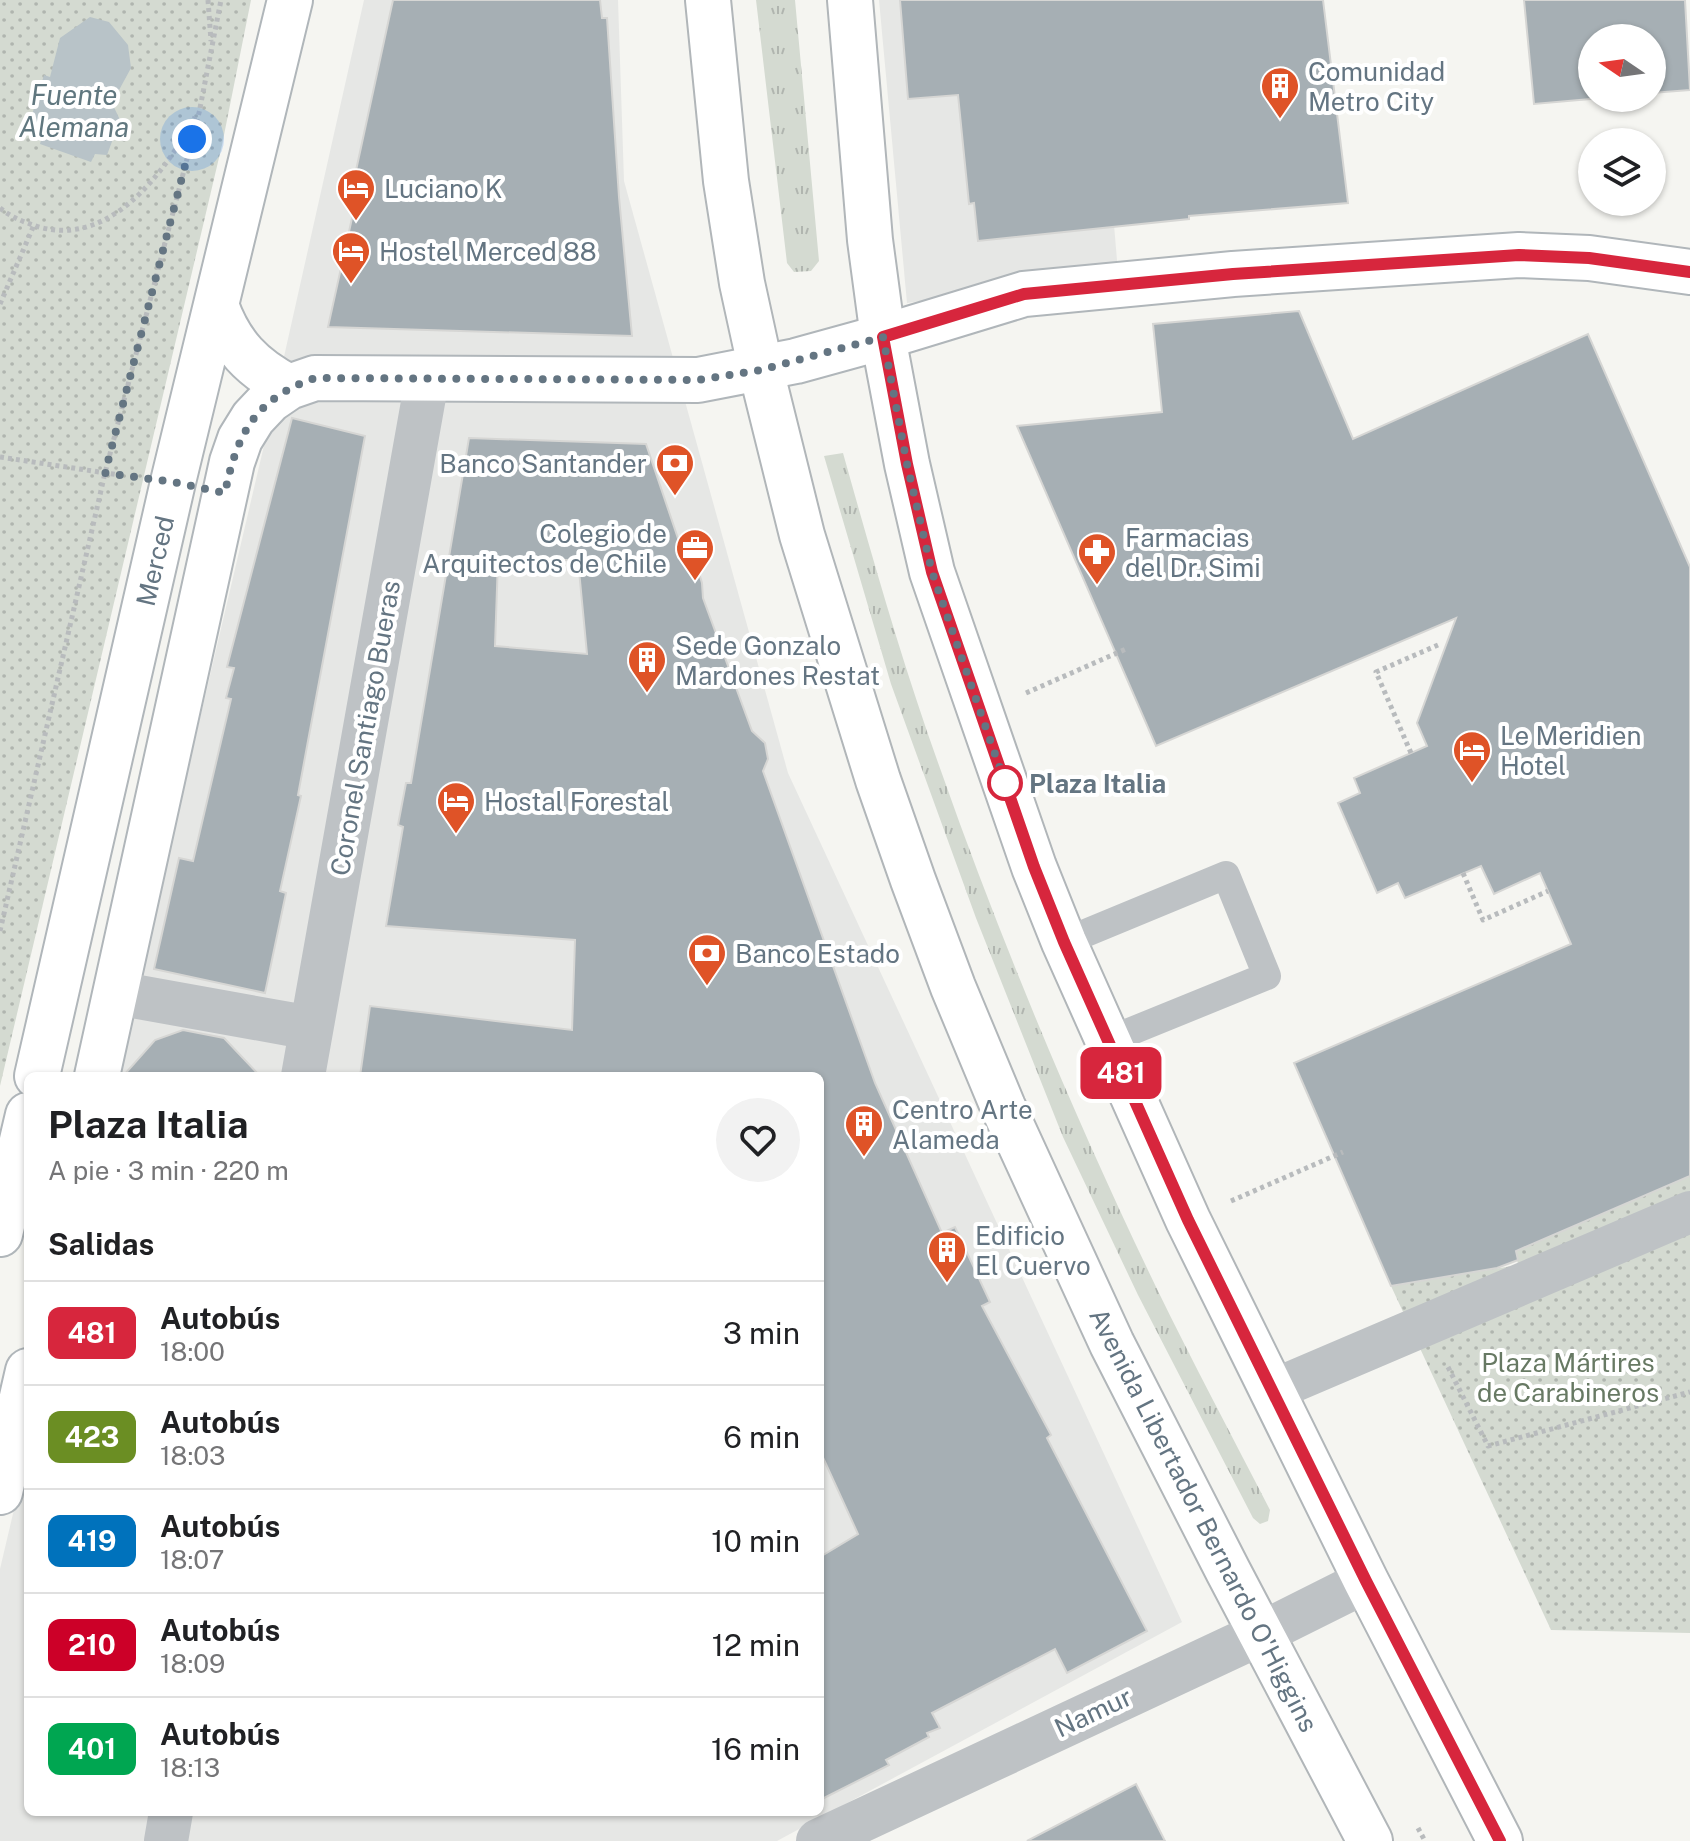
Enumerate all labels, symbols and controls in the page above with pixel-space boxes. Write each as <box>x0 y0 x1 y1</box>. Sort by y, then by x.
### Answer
north arrow <box>1578 24 1666 112</box>
map controls <box>1578 24 1666 216</box>
place label: Comunidad Metro City <box>1308 56 1445 117</box>
building icon: Comunidad Metro City <box>1259 65 1301 120</box>
water label: Fuente Alemana <box>19 78 129 143</box>
your location <box>172 119 212 159</box>
button: layers <box>1578 128 1666 216</box>
hotel icon: Luciano K <box>335 167 377 222</box>
place label: Luciano K <box>384 173 503 204</box>
hotel icon: Hostel Merced 88 <box>330 230 372 285</box>
place label: Hostel Merced 88 <box>379 236 597 267</box>
bank icon: Banco Santander <box>654 442 696 497</box>
place label: Banco Santander <box>439 448 647 479</box>
street label: Merced <box>130 513 180 609</box>
place label: Colegio de Arquitectos de Chile <box>422 518 667 579</box>
place label: Farmacias del Dr. Simi <box>1125 522 1261 583</box>
office icon: Colegio de Arquitectos de Chile <box>674 527 716 582</box>
pharmacy icon: Farmacias del Dr. Simi <box>1076 531 1118 586</box>
street label: Coronel Santiago Bueras <box>324 578 406 878</box>
place label: Sede Gonzalo Mardones Restat <box>675 630 880 691</box>
building icon: Sede Gonzalo Mardones Restat <box>626 639 668 694</box>
place label: Le Meridien Hotel <box>1500 720 1641 781</box>
hotel icon: Le Meridien Hotel <box>1451 729 1493 784</box>
marker: Plaza Italia <box>988 766 1022 800</box>
place label: Plaza Italia <box>1029 768 1166 799</box>
hotel icon: Hostal Forestal <box>435 780 477 835</box>
place label: Hostal Forestal <box>484 786 669 817</box>
bank icon: Banco Estado <box>686 932 728 987</box>
place label: Banco Estado <box>735 938 900 969</box>
line badge: 481 <box>1075 1047 1167 1099</box>
text: 481 <box>1096 1056 1146 1089</box>
place label: Centro Arte Alameda <box>892 1094 1033 1155</box>
button: heart <box>716 1098 800 1182</box>
text: Plaza Italia <box>48 1102 248 1147</box>
building icon: Centro Arte Alameda <box>843 1103 885 1158</box>
text: A pie · 3 min · 220 m <box>48 1155 289 1186</box>
place label: Edificio El Cuervo <box>975 1220 1091 1281</box>
text: Salidas <box>48 1226 154 1262</box>
building icon: Edificio El Cuervo <box>926 1229 968 1284</box>
text: Autobús <box>160 1300 280 1336</box>
street label: Avenida Libertador Bernardo O'Higgins <box>1083 1303 1325 1737</box>
text: 3 min <box>723 1315 800 1351</box>
text: 481 <box>67 1316 117 1349</box>
text: 18:00 <box>160 1336 225 1367</box>
park label: Plaza Mártires de Carabineros <box>1477 1347 1659 1408</box>
text: Autobús <box>160 1404 280 1440</box>
text: 6 min <box>723 1419 800 1455</box>
text: 423 <box>65 1420 119 1453</box>
text: 18:03 <box>160 1440 225 1471</box>
text: Autobús <box>160 1508 280 1544</box>
text: 10 min <box>711 1523 800 1559</box>
text: 419 <box>68 1524 116 1557</box>
text: 18:07 <box>160 1544 224 1575</box>
text: Autobús <box>160 1612 280 1648</box>
text: 12 min <box>712 1627 800 1663</box>
text: 210 <box>68 1628 116 1661</box>
text: 18:09 <box>160 1648 225 1679</box>
street label: Namur <box>1049 1681 1137 1743</box>
text: Autobús <box>160 1716 280 1752</box>
text: 16 min <box>711 1731 800 1767</box>
text: 401 <box>68 1732 116 1765</box>
text: 18:13 <box>160 1752 220 1783</box>

